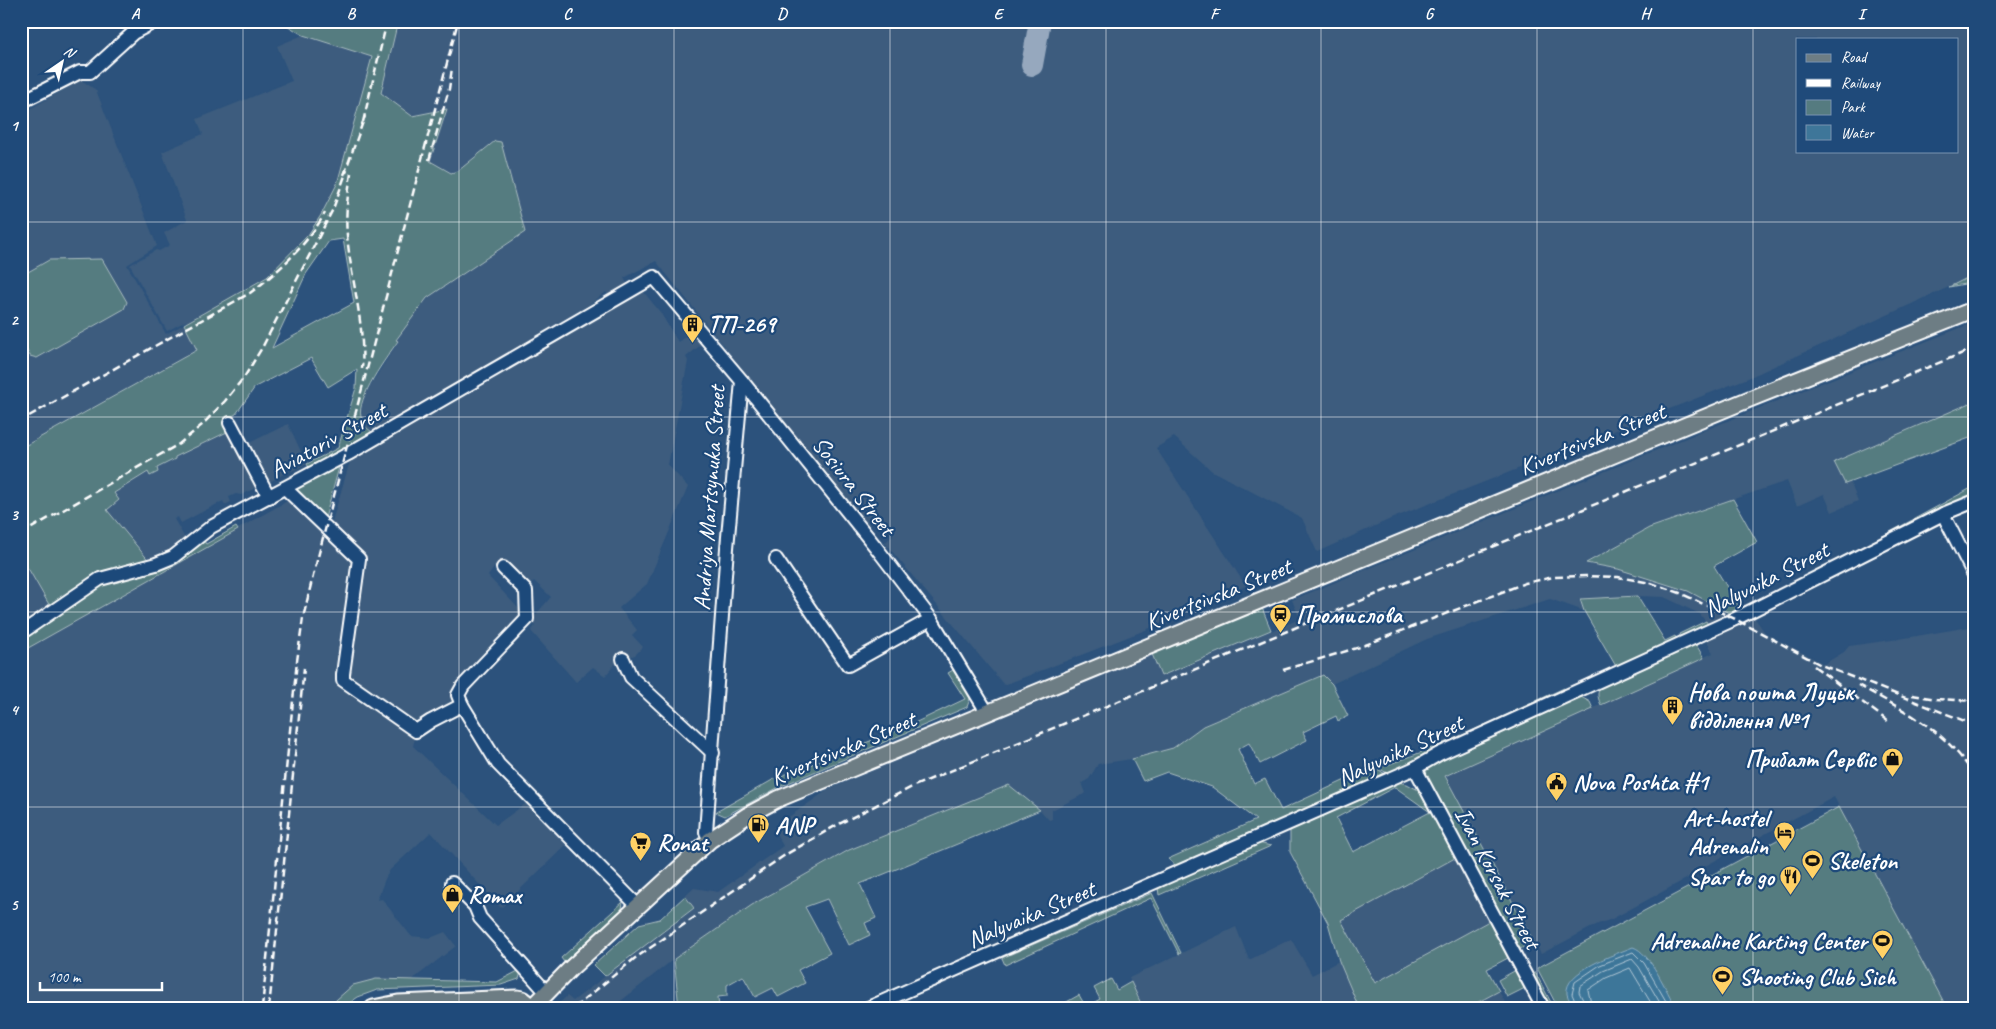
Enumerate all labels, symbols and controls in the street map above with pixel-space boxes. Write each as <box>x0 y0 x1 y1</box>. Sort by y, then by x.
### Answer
text: A <box>131 4 141 24</box>
text: B <box>347 4 357 24</box>
text: C <box>563 4 573 24</box>
text: D <box>777 4 788 24</box>
text: E <box>994 4 1005 24</box>
text: F <box>1210 4 1221 24</box>
text: G <box>1425 4 1435 24</box>
text: H <box>1640 4 1652 24</box>
text: I <box>1858 4 1868 24</box>
north arrow <box>38 38 88 88</box>
legend <box>1796 38 1958 152</box>
text: N <box>61 42 79 62</box>
text: Road <box>1841 48 1868 67</box>
text: Railway <box>1841 74 1882 93</box>
text: Park <box>1841 98 1866 117</box>
text: 1 <box>10 116 19 136</box>
text: Water <box>1841 124 1875 143</box>
place label: ТП-269 <box>708 309 778 339</box>
text: 2 <box>10 310 19 330</box>
building icon: ТП-269 <box>680 312 704 343</box>
street label: Andriya Martsynuka Street <box>686 383 732 611</box>
street label: Aviatoriv Street <box>264 394 394 485</box>
street label: Kivertsivska Street <box>1515 395 1671 482</box>
street label: Sosiura Street <box>806 430 903 543</box>
text: 3 <box>10 505 19 525</box>
street label: Nalyvaika Street <box>1699 534 1835 623</box>
street label: Kivertsivska Street <box>1141 550 1297 637</box>
place label: Промислова <box>1296 600 1404 630</box>
station icon: Промислова <box>1268 603 1292 634</box>
place label: Нова пошта Луцьк відділення №1 <box>1688 677 1856 735</box>
building icon: Нова пошта Луцьк відділення №1 <box>1660 694 1684 725</box>
text: 4 <box>10 700 19 720</box>
street label: Kivertsivska Street <box>766 703 922 792</box>
street label: Nalyvaika Street <box>1332 707 1470 792</box>
place label: Прибалт Сервіс <box>1745 744 1877 774</box>
shop icon: Прибалт Сервіс <box>1880 747 1904 778</box>
place label: Nova Poshta #1 <box>1573 767 1711 797</box>
public building icon: Nova Poshta #1 <box>1545 770 1569 801</box>
street label: Ivan Korsak Street <box>1448 802 1549 956</box>
place label: Art-hostel Adrenalin <box>1683 803 1773 861</box>
place label: ANP <box>775 810 817 840</box>
fuel station icon: ANP <box>747 813 771 844</box>
hotel icon: Art-hostel Adrenalin <box>1772 820 1796 851</box>
place label: Ronat <box>657 828 710 858</box>
supermarket icon: Ronat <box>629 831 653 862</box>
place label: Skeleton <box>1828 846 1898 876</box>
sports icon: Skeleton <box>1800 849 1824 880</box>
place label: Spar to go <box>1688 862 1776 892</box>
restaurant icon: Spar to go <box>1778 865 1802 896</box>
street label: Nalyvaika Street <box>963 873 1101 954</box>
place label: Romax <box>468 880 524 910</box>
shop icon: Romax <box>440 883 464 914</box>
text: 5 <box>11 895 20 915</box>
place label: Adrenaline Karting Center <box>1651 926 1869 956</box>
sports icon: Adrenaline Karting Center <box>1871 929 1895 960</box>
scale bar <box>40 959 162 991</box>
place label: Shooting Club Sich <box>1739 962 1897 992</box>
sports icon: Shooting Club Sich <box>1711 965 1735 996</box>
text: 100 m <box>48 968 82 987</box>

